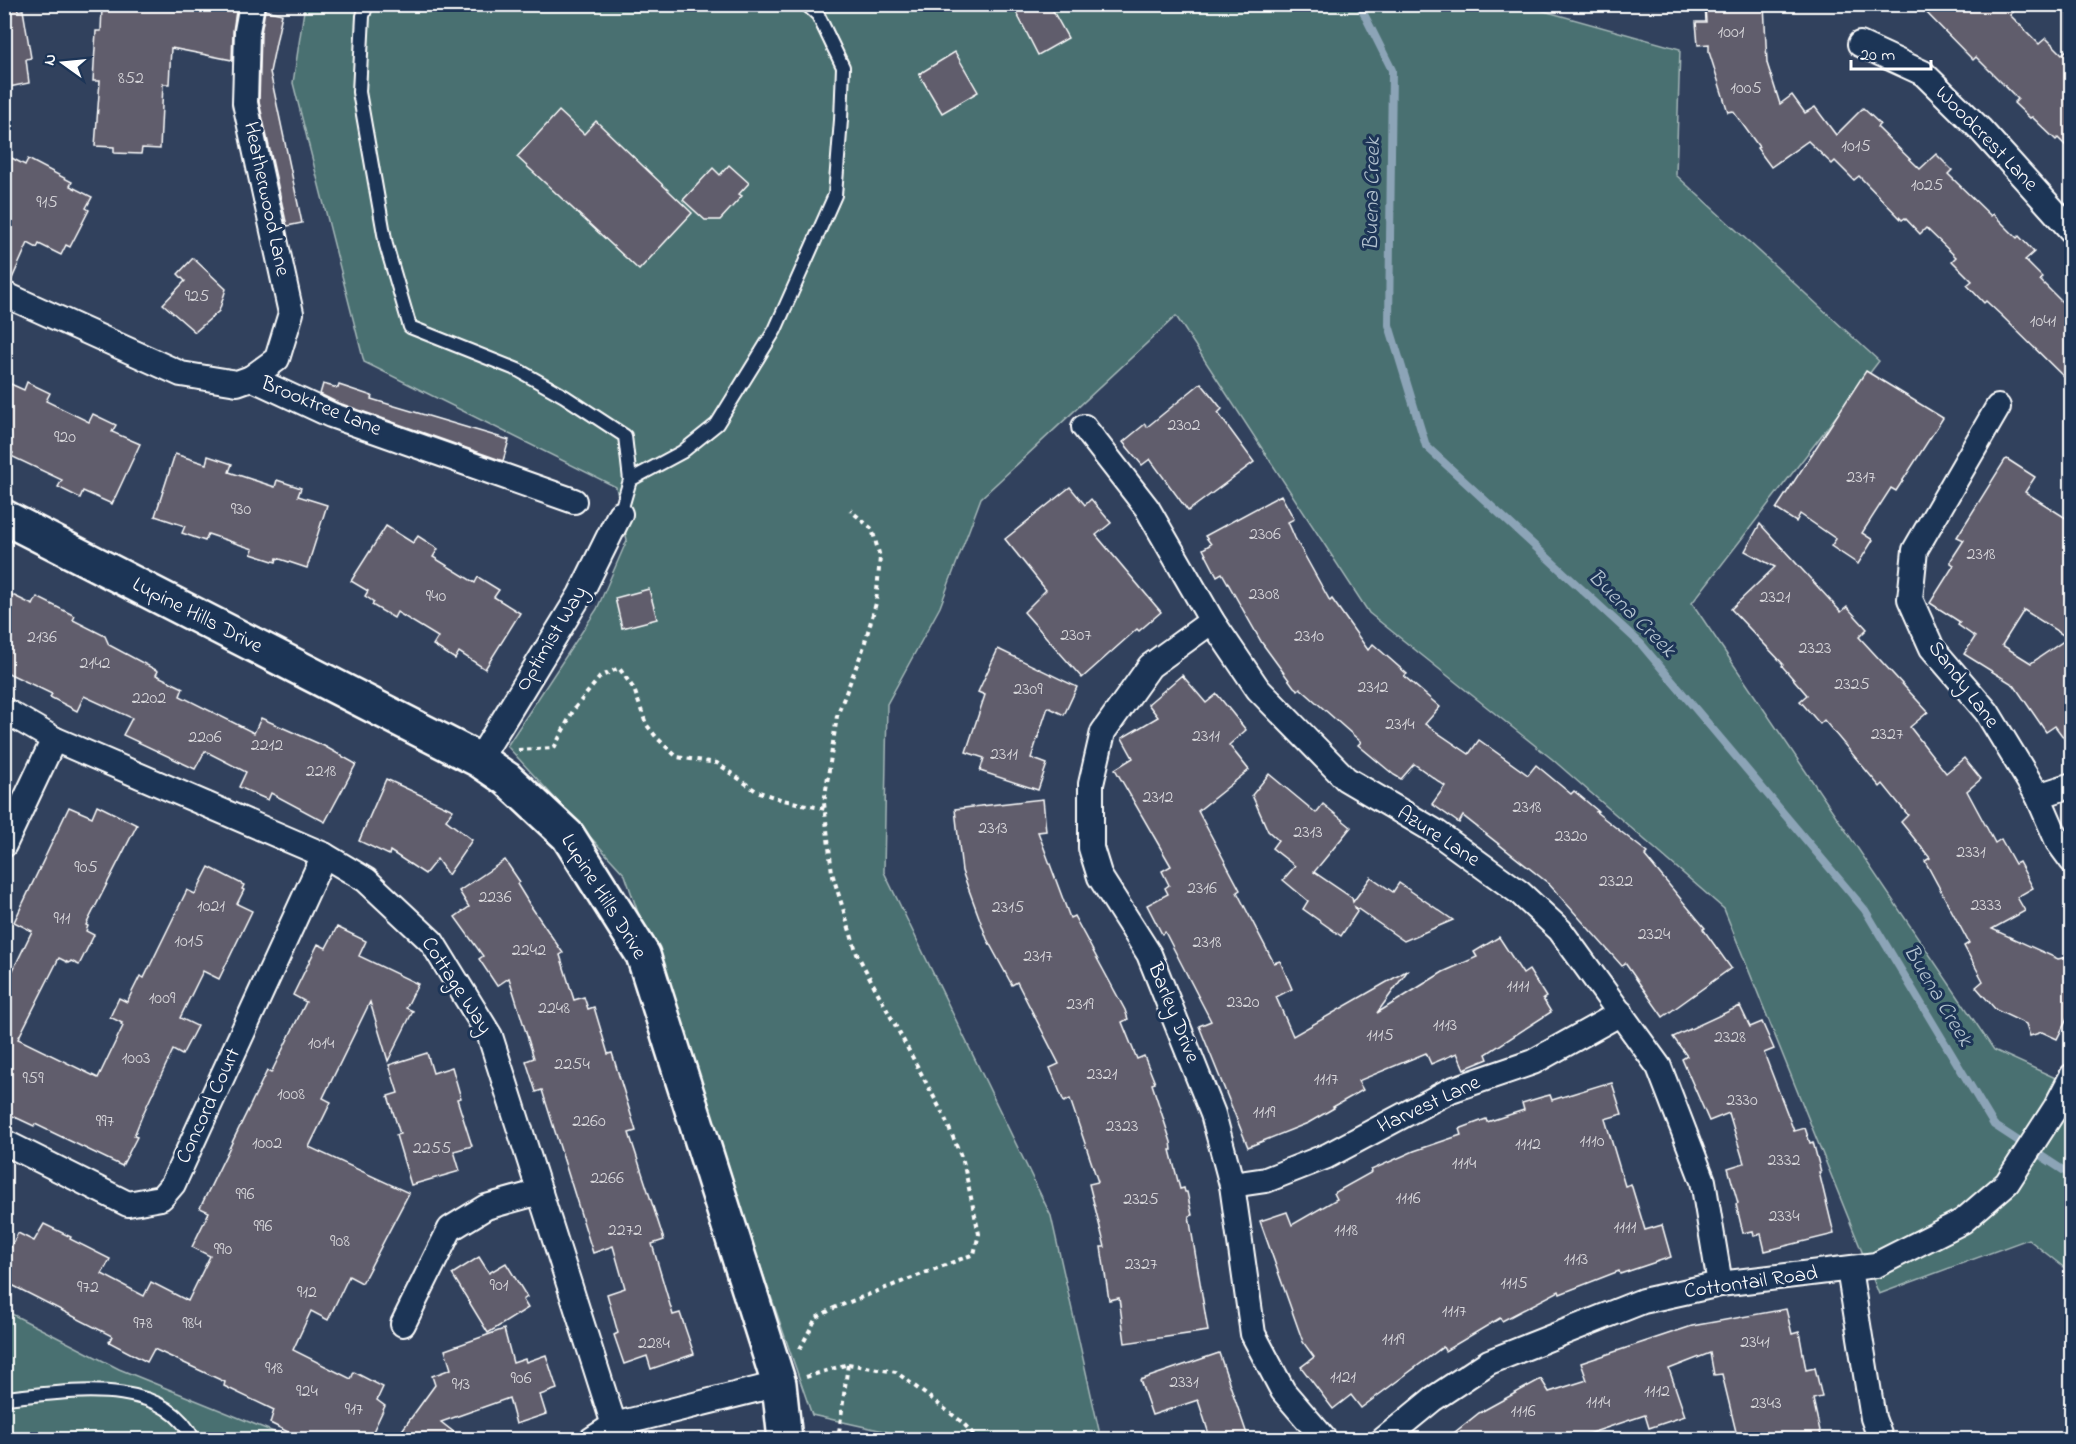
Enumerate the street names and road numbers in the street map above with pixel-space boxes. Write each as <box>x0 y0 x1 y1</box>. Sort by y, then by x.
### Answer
street label: Woodcrest Lane <box>1928 79 2045 199</box>
street label: Heatherwood Lane <box>235 119 297 280</box>
street label: Brooktree Lane <box>255 369 386 445</box>
street label: Lupine Hills Drive <box>127 570 268 662</box>
street label: Optimist Way <box>509 581 597 699</box>
street label: Sandy Lane <box>1918 635 2006 737</box>
street label: Azure Lane <box>1391 799 1486 875</box>
street label: Lupine Hills Drive <box>552 829 654 966</box>
street label: Cottage Way <box>411 931 499 1042</box>
street label: Barley Drive <box>1137 957 1207 1069</box>
street label: Concord Court <box>169 1043 249 1169</box>
street label: Harvest Lane <box>1373 1068 1486 1142</box>
street label: Cottontail Road <box>1682 1259 1820 1307</box>

